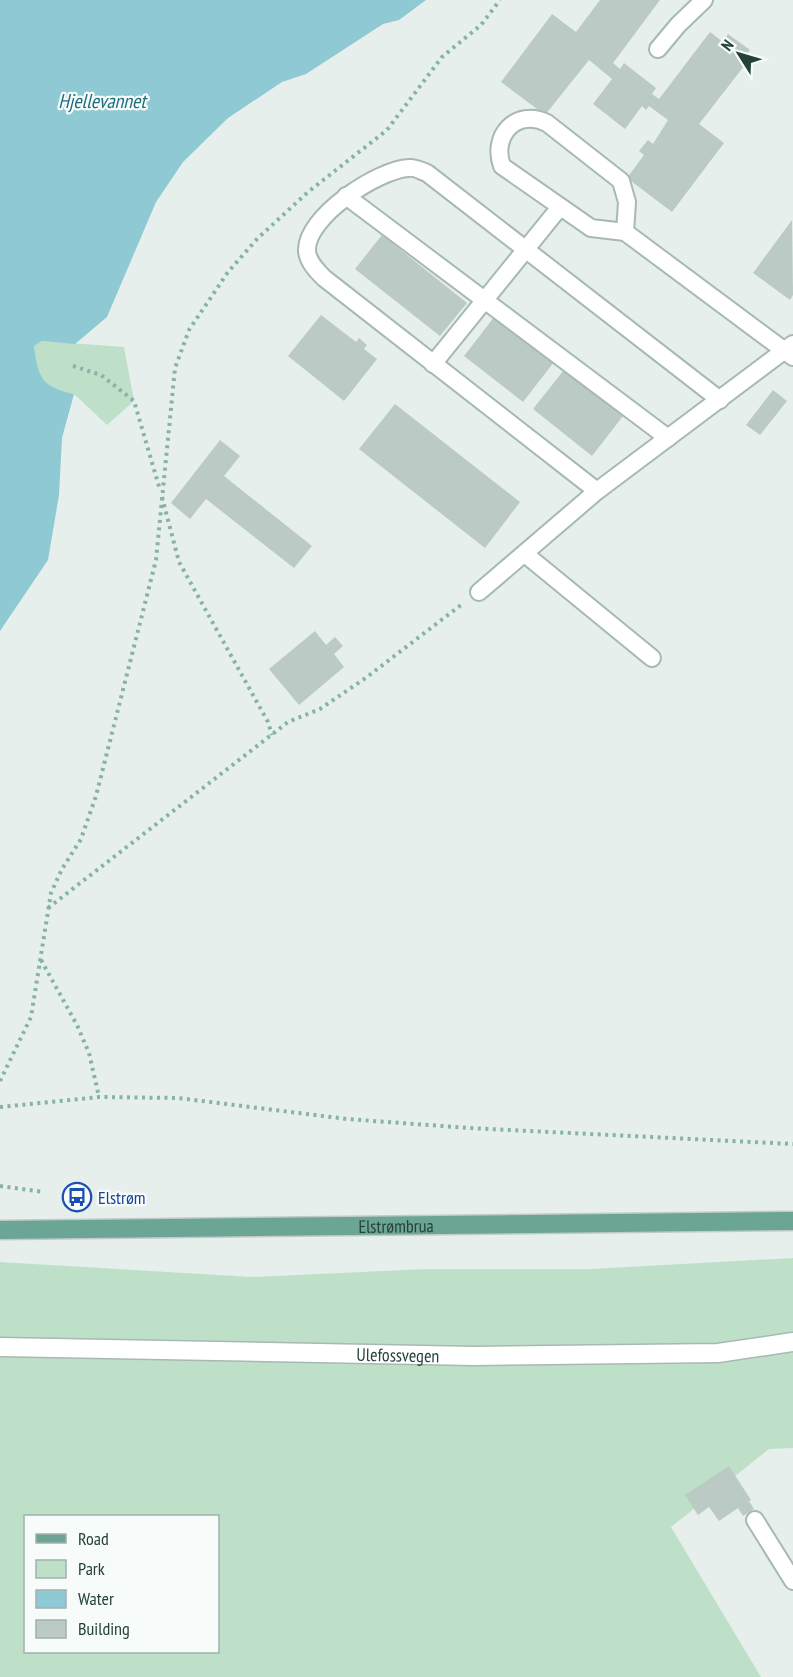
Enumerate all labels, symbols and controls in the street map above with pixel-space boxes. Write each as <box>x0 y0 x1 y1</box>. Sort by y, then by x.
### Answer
north arrow <box>709 24 769 84</box>
text: N <box>716 36 738 54</box>
water label: Hjellevannet <box>58 88 148 114</box>
bus stop icon: Elstrøm <box>61 1181 93 1213</box>
place label: Elstrøm <box>98 1186 145 1209</box>
street label: Elstrømbrua <box>358 1214 434 1237</box>
street label: Ulefossvegen <box>356 1342 440 1367</box>
legend <box>24 1515 219 1653</box>
text: Road <box>78 1527 109 1550</box>
text: Park <box>78 1557 105 1580</box>
text: Water <box>78 1587 114 1610</box>
text: Building <box>78 1617 130 1640</box>

